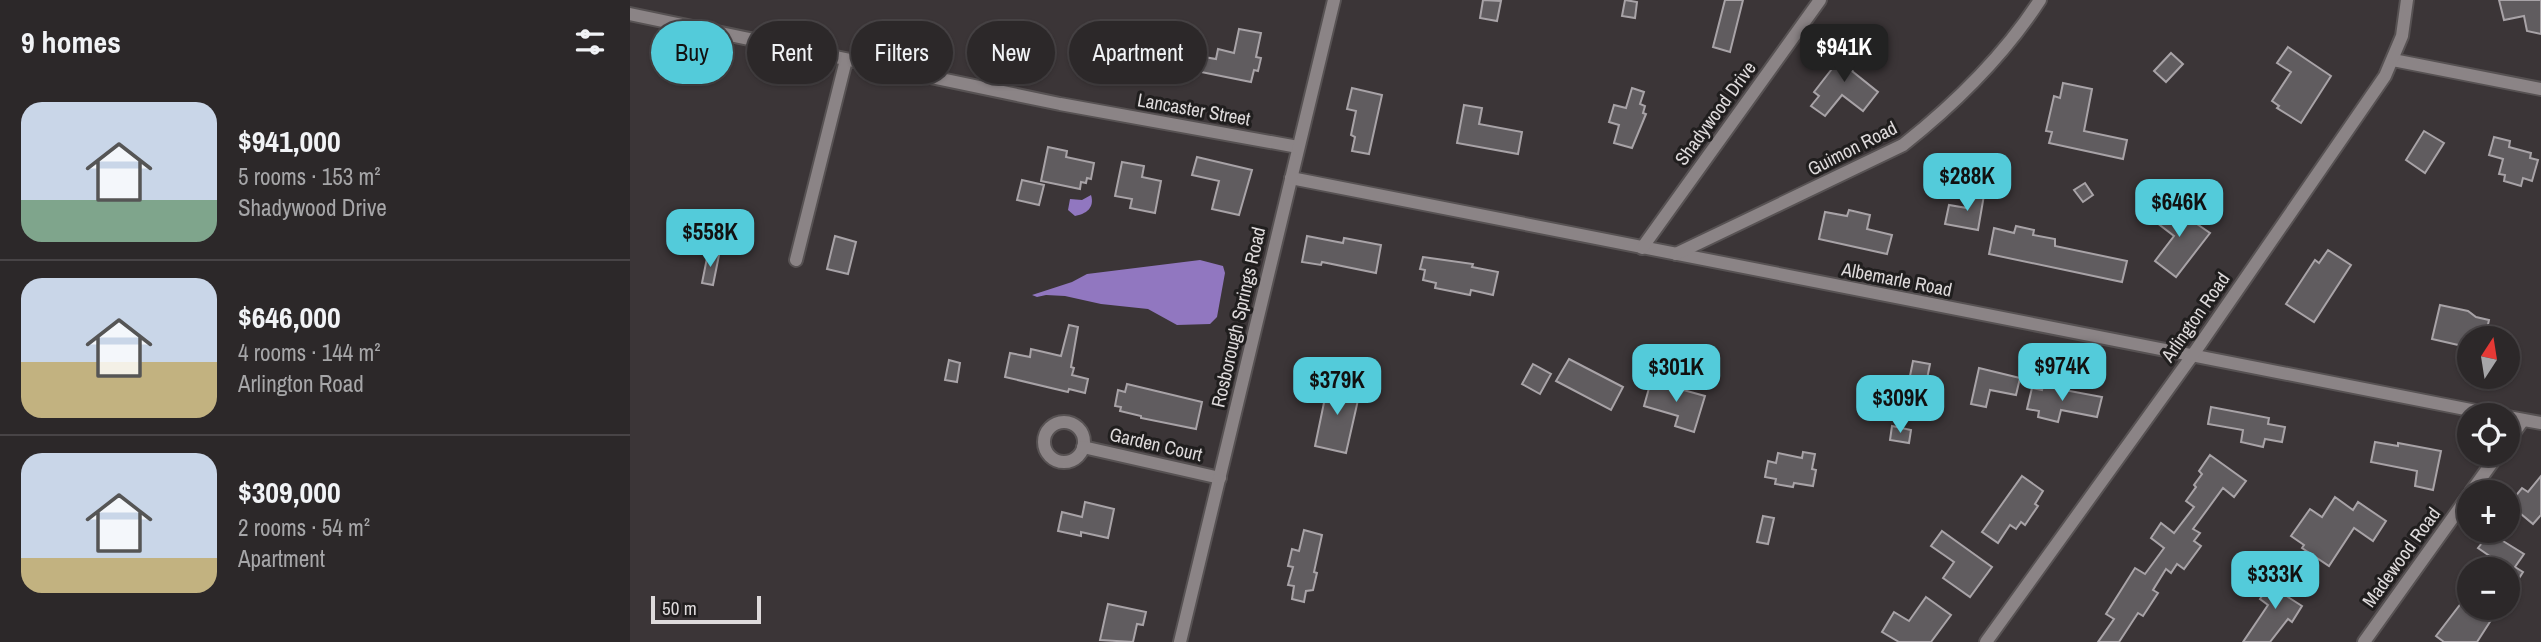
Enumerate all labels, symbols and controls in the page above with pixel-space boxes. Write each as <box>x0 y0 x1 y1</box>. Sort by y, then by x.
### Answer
chip: Buy <box>651 21 733 84</box>
chip: Rent <box>747 21 837 84</box>
chip: Filters <box>851 21 953 84</box>
chip: New <box>967 21 1055 84</box>
chip: Apartment <box>1069 21 1207 84</box>
text: 9 homes <box>21 22 121 62</box>
icon: filters <box>571 23 609 61</box>
pin: $941K <box>1795 24 1893 84</box>
text: $941K <box>1816 31 1872 62</box>
street label: Shadywood Drive <box>1668 56 1762 170</box>
street label: Lancaster Street <box>1135 86 1253 132</box>
street label: Guimon Road <box>1803 114 1901 182</box>
text: $941,000 <box>238 121 341 161</box>
icon: home <box>77 130 161 214</box>
pin: $288K <box>1918 154 2016 213</box>
text: $288K <box>1939 160 1995 191</box>
text: 5 rooms · 153 m² <box>238 161 381 192</box>
pin: $646K <box>2130 180 2228 239</box>
text: $646K <box>2151 186 2207 217</box>
text: Shadywood Drive <box>238 192 387 223</box>
pin: $558K <box>661 210 759 269</box>
text: $558K <box>682 216 738 247</box>
street label: Rosborough Springs Road <box>1205 224 1271 410</box>
street label: Albemarle Road <box>1839 255 1954 302</box>
street label: Arlington Road <box>2154 267 2235 368</box>
text: $646,000 <box>238 297 341 337</box>
icon: home <box>77 306 161 390</box>
north arrow <box>2457 326 2520 388</box>
map controls <box>2457 326 2520 620</box>
text: 4 rooms · 144 m² <box>238 337 381 368</box>
pin: $301K <box>1627 344 1725 404</box>
pin: $974K <box>2013 344 2111 403</box>
text: $974K <box>2034 350 2090 381</box>
text: $301K <box>1648 351 1704 382</box>
pin: $379K <box>1288 358 1386 417</box>
text: $379K <box>1309 364 1365 395</box>
text: Arlington Road <box>238 368 364 399</box>
pin: $309K <box>1851 376 1949 435</box>
text: $309K <box>1872 382 1928 413</box>
button: locate <box>2457 403 2520 466</box>
street label: Garden Court <box>1107 421 1206 467</box>
text: $309,000 <box>238 472 341 512</box>
button: + <box>2457 480 2520 543</box>
icon: home <box>77 481 161 565</box>
street label: Madewood Road <box>2356 502 2446 612</box>
text: 2 rooms · 54 m² <box>238 512 370 543</box>
text: Apartment <box>238 543 325 574</box>
pin: $333K <box>2226 552 2324 611</box>
button: − <box>2457 557 2520 620</box>
text: $333K <box>2247 558 2303 589</box>
scale bar <box>651 593 761 625</box>
text: 50 m <box>662 595 697 621</box>

